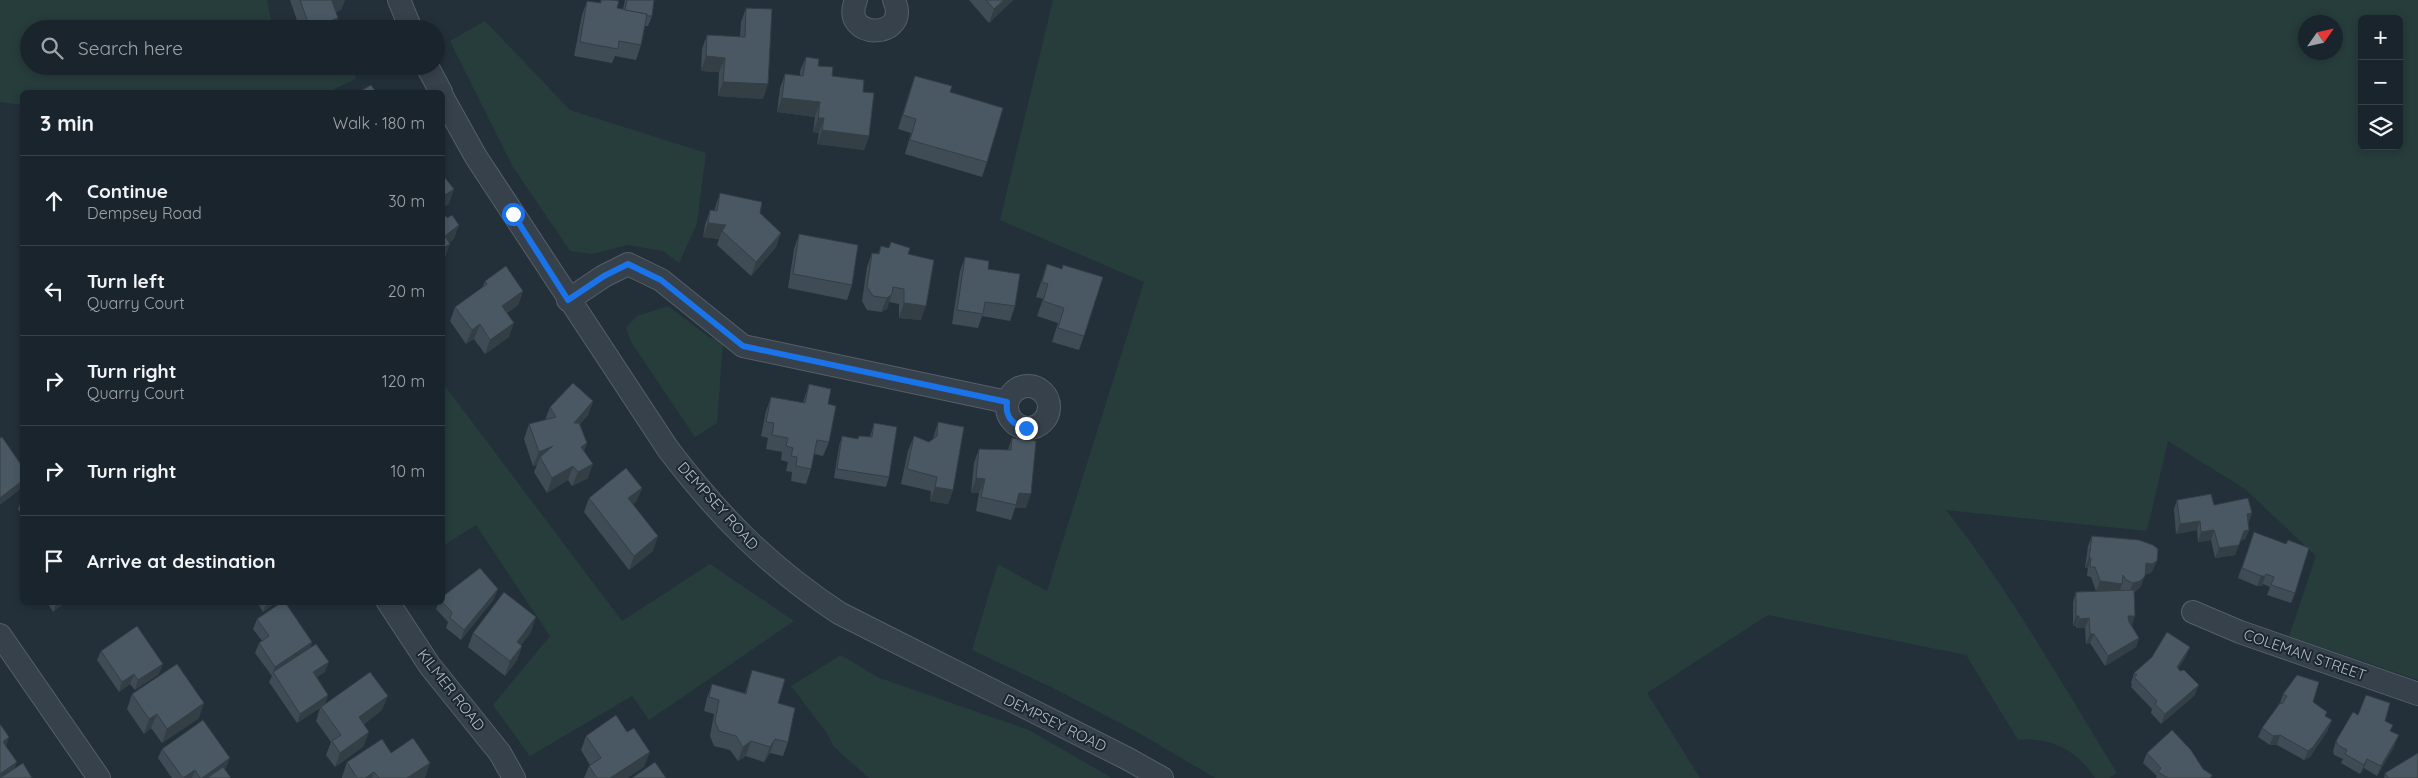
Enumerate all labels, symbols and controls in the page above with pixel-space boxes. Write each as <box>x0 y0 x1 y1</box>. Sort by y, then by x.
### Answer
north arrow <box>2298 15 2343 60</box>
map controls <box>2358 15 2403 150</box>
button: + <box>2358 15 2403 60</box>
search box <box>20 20 445 75</box>
icon: search <box>38 34 66 62</box>
text: Search here <box>78 36 183 60</box>
button: − <box>2358 60 2403 105</box>
button: layers <box>2358 105 2403 150</box>
text: 3 min <box>40 110 94 136</box>
text: Walk · 180 m <box>333 113 425 133</box>
text: Continue <box>87 179 168 203</box>
icon: ahead <box>40 187 68 215</box>
text: 30 m <box>388 191 425 211</box>
text: Dempsey Road <box>87 203 202 223</box>
route start <box>502 203 525 226</box>
text: Turn left <box>87 269 165 293</box>
icon: left <box>40 277 68 305</box>
text: 20 m <box>388 281 425 301</box>
text: Quarry Court <box>87 293 185 313</box>
text: Turn right <box>87 359 176 383</box>
icon: right <box>40 367 68 395</box>
text: 120 m <box>382 371 425 391</box>
text: Quarry Court <box>87 383 185 403</box>
route end <box>1015 417 1038 440</box>
icon: right <box>40 457 68 485</box>
street label: DEMPSEY ROAD <box>674 458 763 554</box>
text: Turn right <box>87 459 176 483</box>
text: 10 m <box>391 461 425 481</box>
icon: arrive <box>40 547 68 575</box>
text: Arrive at destination <box>87 549 276 573</box>
street label: COLEMAN STREET <box>2241 625 2369 684</box>
street label: KILMER ROAD <box>414 645 489 735</box>
street label: DEMPSEY ROAD <box>1001 689 1110 756</box>

